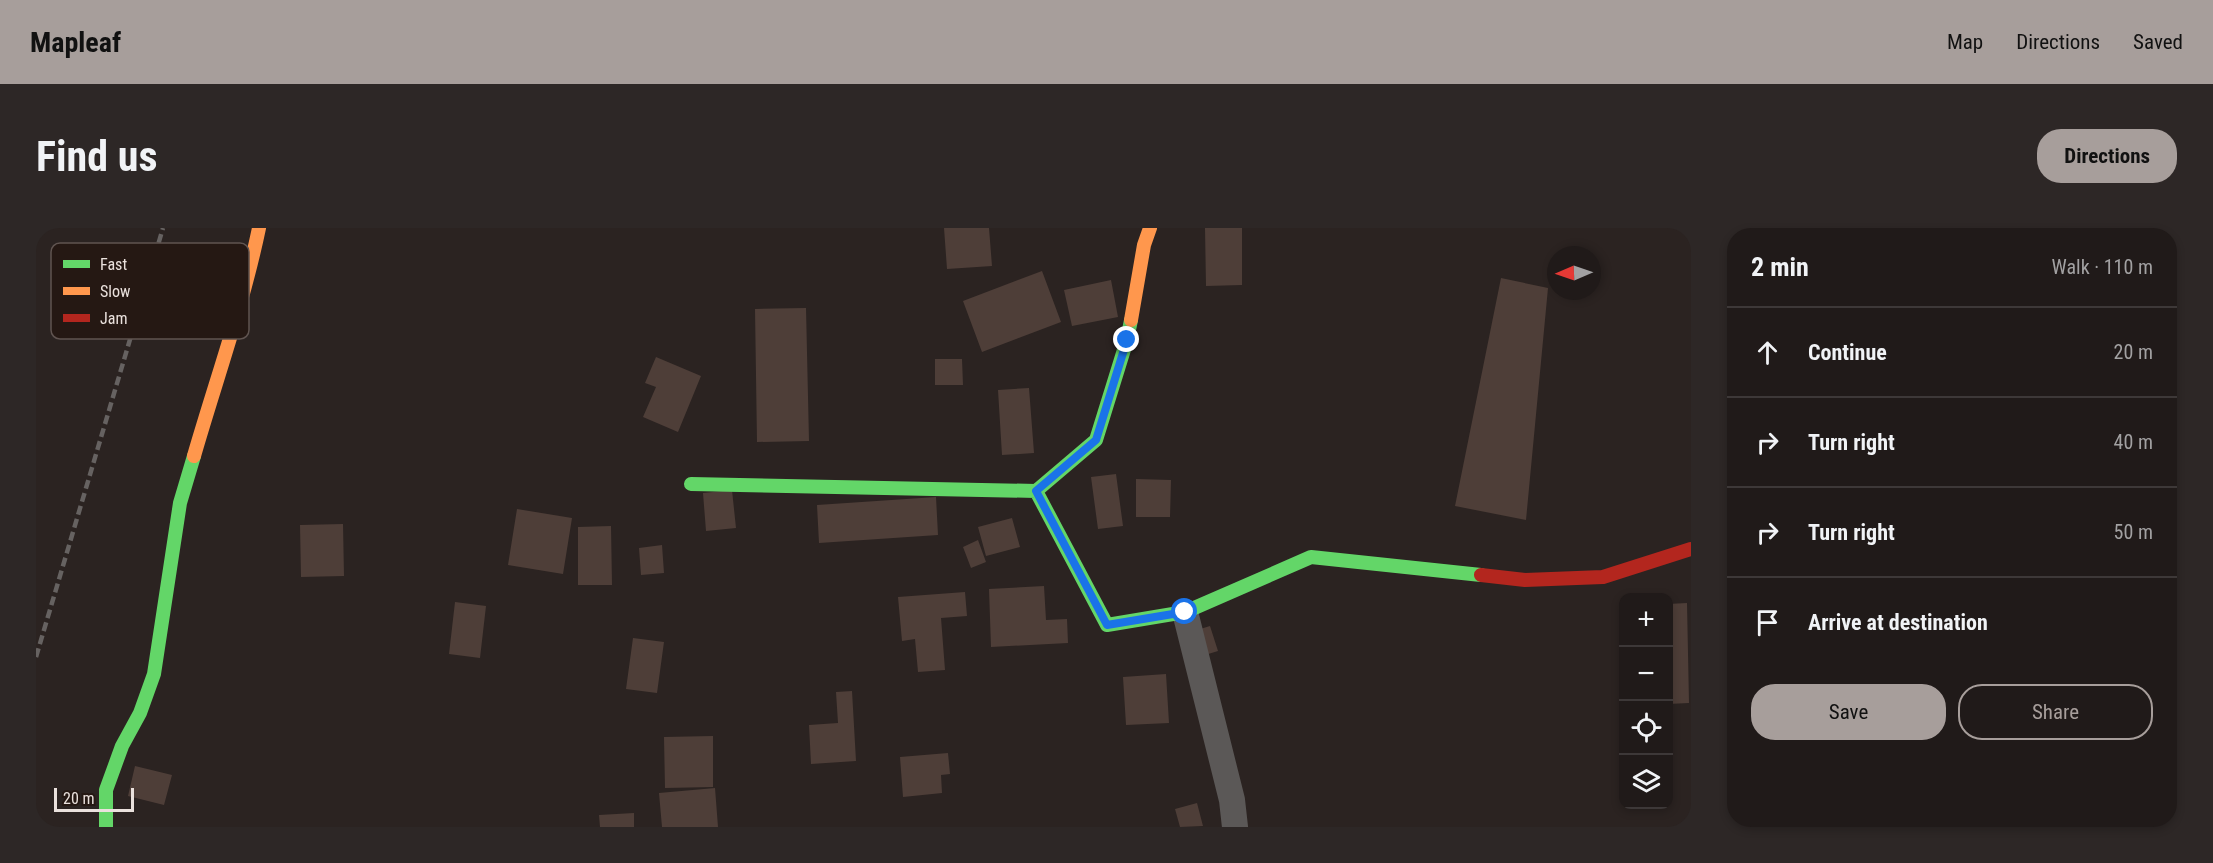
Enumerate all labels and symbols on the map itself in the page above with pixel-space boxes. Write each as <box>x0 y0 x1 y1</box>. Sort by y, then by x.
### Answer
legend <box>51 243 249 339</box>
north arrow <box>1547 246 1601 300</box>
text: Fast <box>100 255 127 274</box>
text: Slow <box>100 282 130 301</box>
text: Jam <box>100 309 127 328</box>
route end <box>1113 326 1139 352</box>
route start <box>1171 598 1197 624</box>
scale bar <box>54 785 134 812</box>

